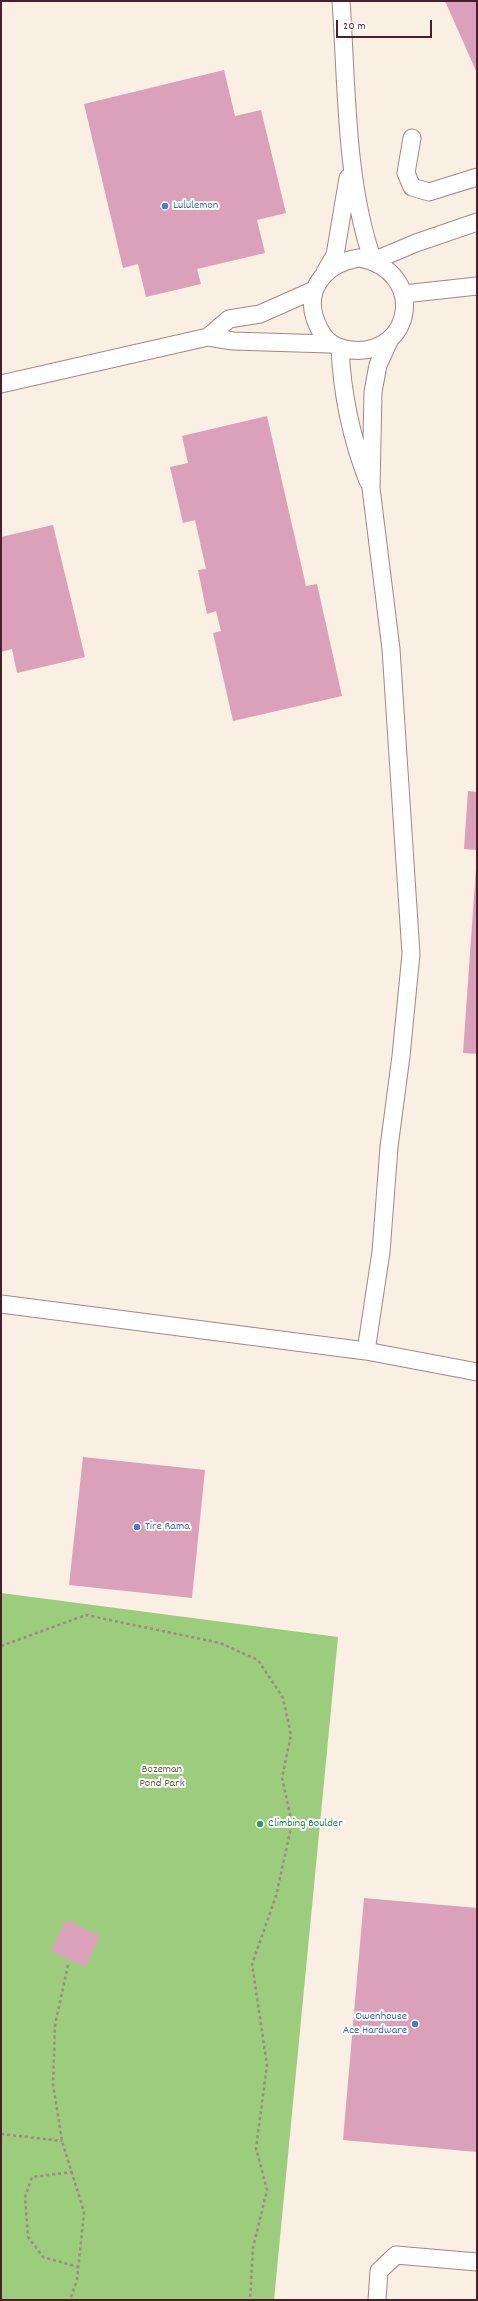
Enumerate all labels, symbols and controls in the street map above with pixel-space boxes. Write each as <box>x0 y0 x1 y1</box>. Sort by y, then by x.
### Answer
scale bar <box>338 12 434 38</box>
text: 20 m <box>343 18 366 35</box>
place label: Lululemon <box>173 199 218 213</box>
marker: Lululemon <box>160 201 170 211</box>
place label: Tire Rama <box>145 1520 190 1534</box>
marker: Tire Rama <box>132 1522 142 1532</box>
park label: Bozeman Pond Park <box>139 1763 185 1791</box>
place label: Climbing Boulder <box>268 1817 343 1831</box>
marker: Climbing Boulder <box>255 1819 265 1829</box>
place label: Owenhouse Ace Hardware <box>343 2010 407 2038</box>
marker: Owenhouse Ace Hardware <box>410 2019 420 2029</box>

